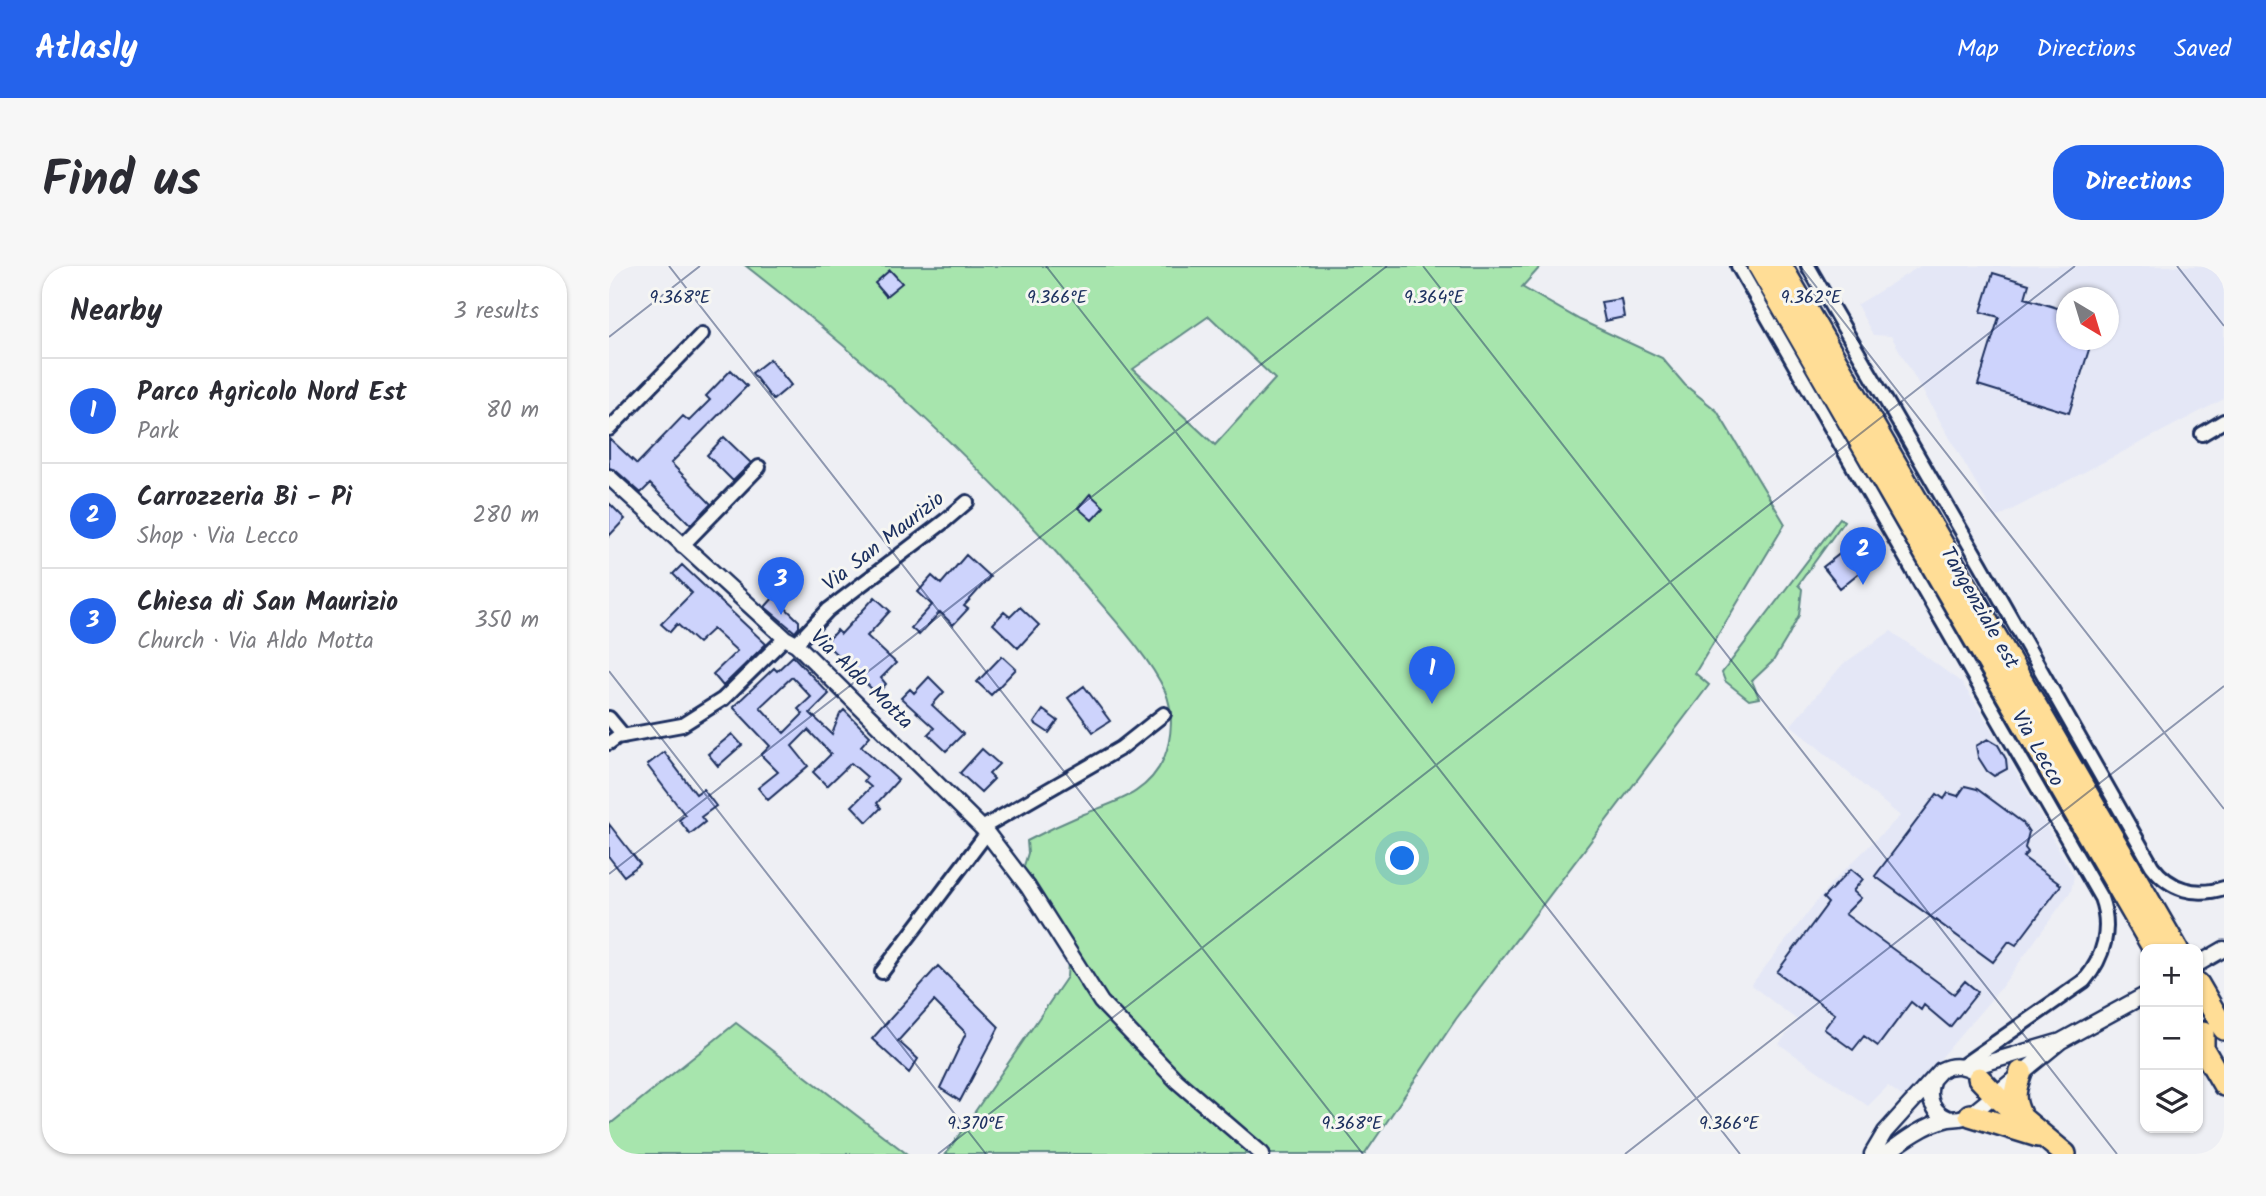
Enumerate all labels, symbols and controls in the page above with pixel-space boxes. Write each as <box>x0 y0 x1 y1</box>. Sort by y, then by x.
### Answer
text: Atlasly <box>35 23 138 76</box>
text: Map <box>1957 30 1999 69</box>
text: Directions <box>2037 30 2136 69</box>
text: Saved <box>2174 30 2231 69</box>
text: Find us <box>42 143 200 221</box>
button: Directions <box>2053 145 2224 220</box>
text: 9.368°E <box>650 284 711 313</box>
text: 9.366°E <box>1027 284 1087 313</box>
text: 9.364°E <box>1404 284 1464 313</box>
text: 9.362°E <box>1781 284 1842 313</box>
north arrow <box>2056 287 2119 350</box>
text: Nearby <box>70 288 162 336</box>
text: 3 results <box>453 294 539 330</box>
text: Parco Agricolo Nord Est <box>137 372 407 414</box>
text: 1 <box>90 393 96 429</box>
text: 80 m <box>486 393 539 429</box>
text: Park <box>137 414 179 450</box>
text: Carrozzeria Bi - Pi <box>137 477 352 519</box>
street label: Via San Maurizio <box>816 484 952 600</box>
text: 2 <box>86 498 100 534</box>
text: 280 m <box>473 498 539 534</box>
text: Shop · Via Lecco <box>137 519 298 555</box>
pin: 2 <box>1840 527 1886 585</box>
street label: Tangenziale est <box>1931 541 2028 676</box>
pin: 3 <box>758 557 804 615</box>
text: Chiesa di San Maurizio <box>137 582 398 624</box>
text: 3 <box>87 603 99 639</box>
text: 350 m <box>474 603 539 639</box>
street label: Via Aldo Motta <box>802 622 920 738</box>
text: Church · Via Aldo Motta <box>137 624 374 660</box>
pin: 1 <box>1409 646 1455 704</box>
street label: Via Lecco <box>2002 705 2072 793</box>
your location <box>1385 841 1419 875</box>
map controls <box>2140 944 2203 1133</box>
button: + <box>2140 944 2203 1007</box>
button: − <box>2140 1007 2203 1070</box>
button: layers <box>2140 1070 2203 1133</box>
text: 9.370°E <box>947 1110 1005 1139</box>
text: 9.368°E <box>1322 1110 1383 1139</box>
text: 9.366°E <box>1699 1110 1759 1139</box>

